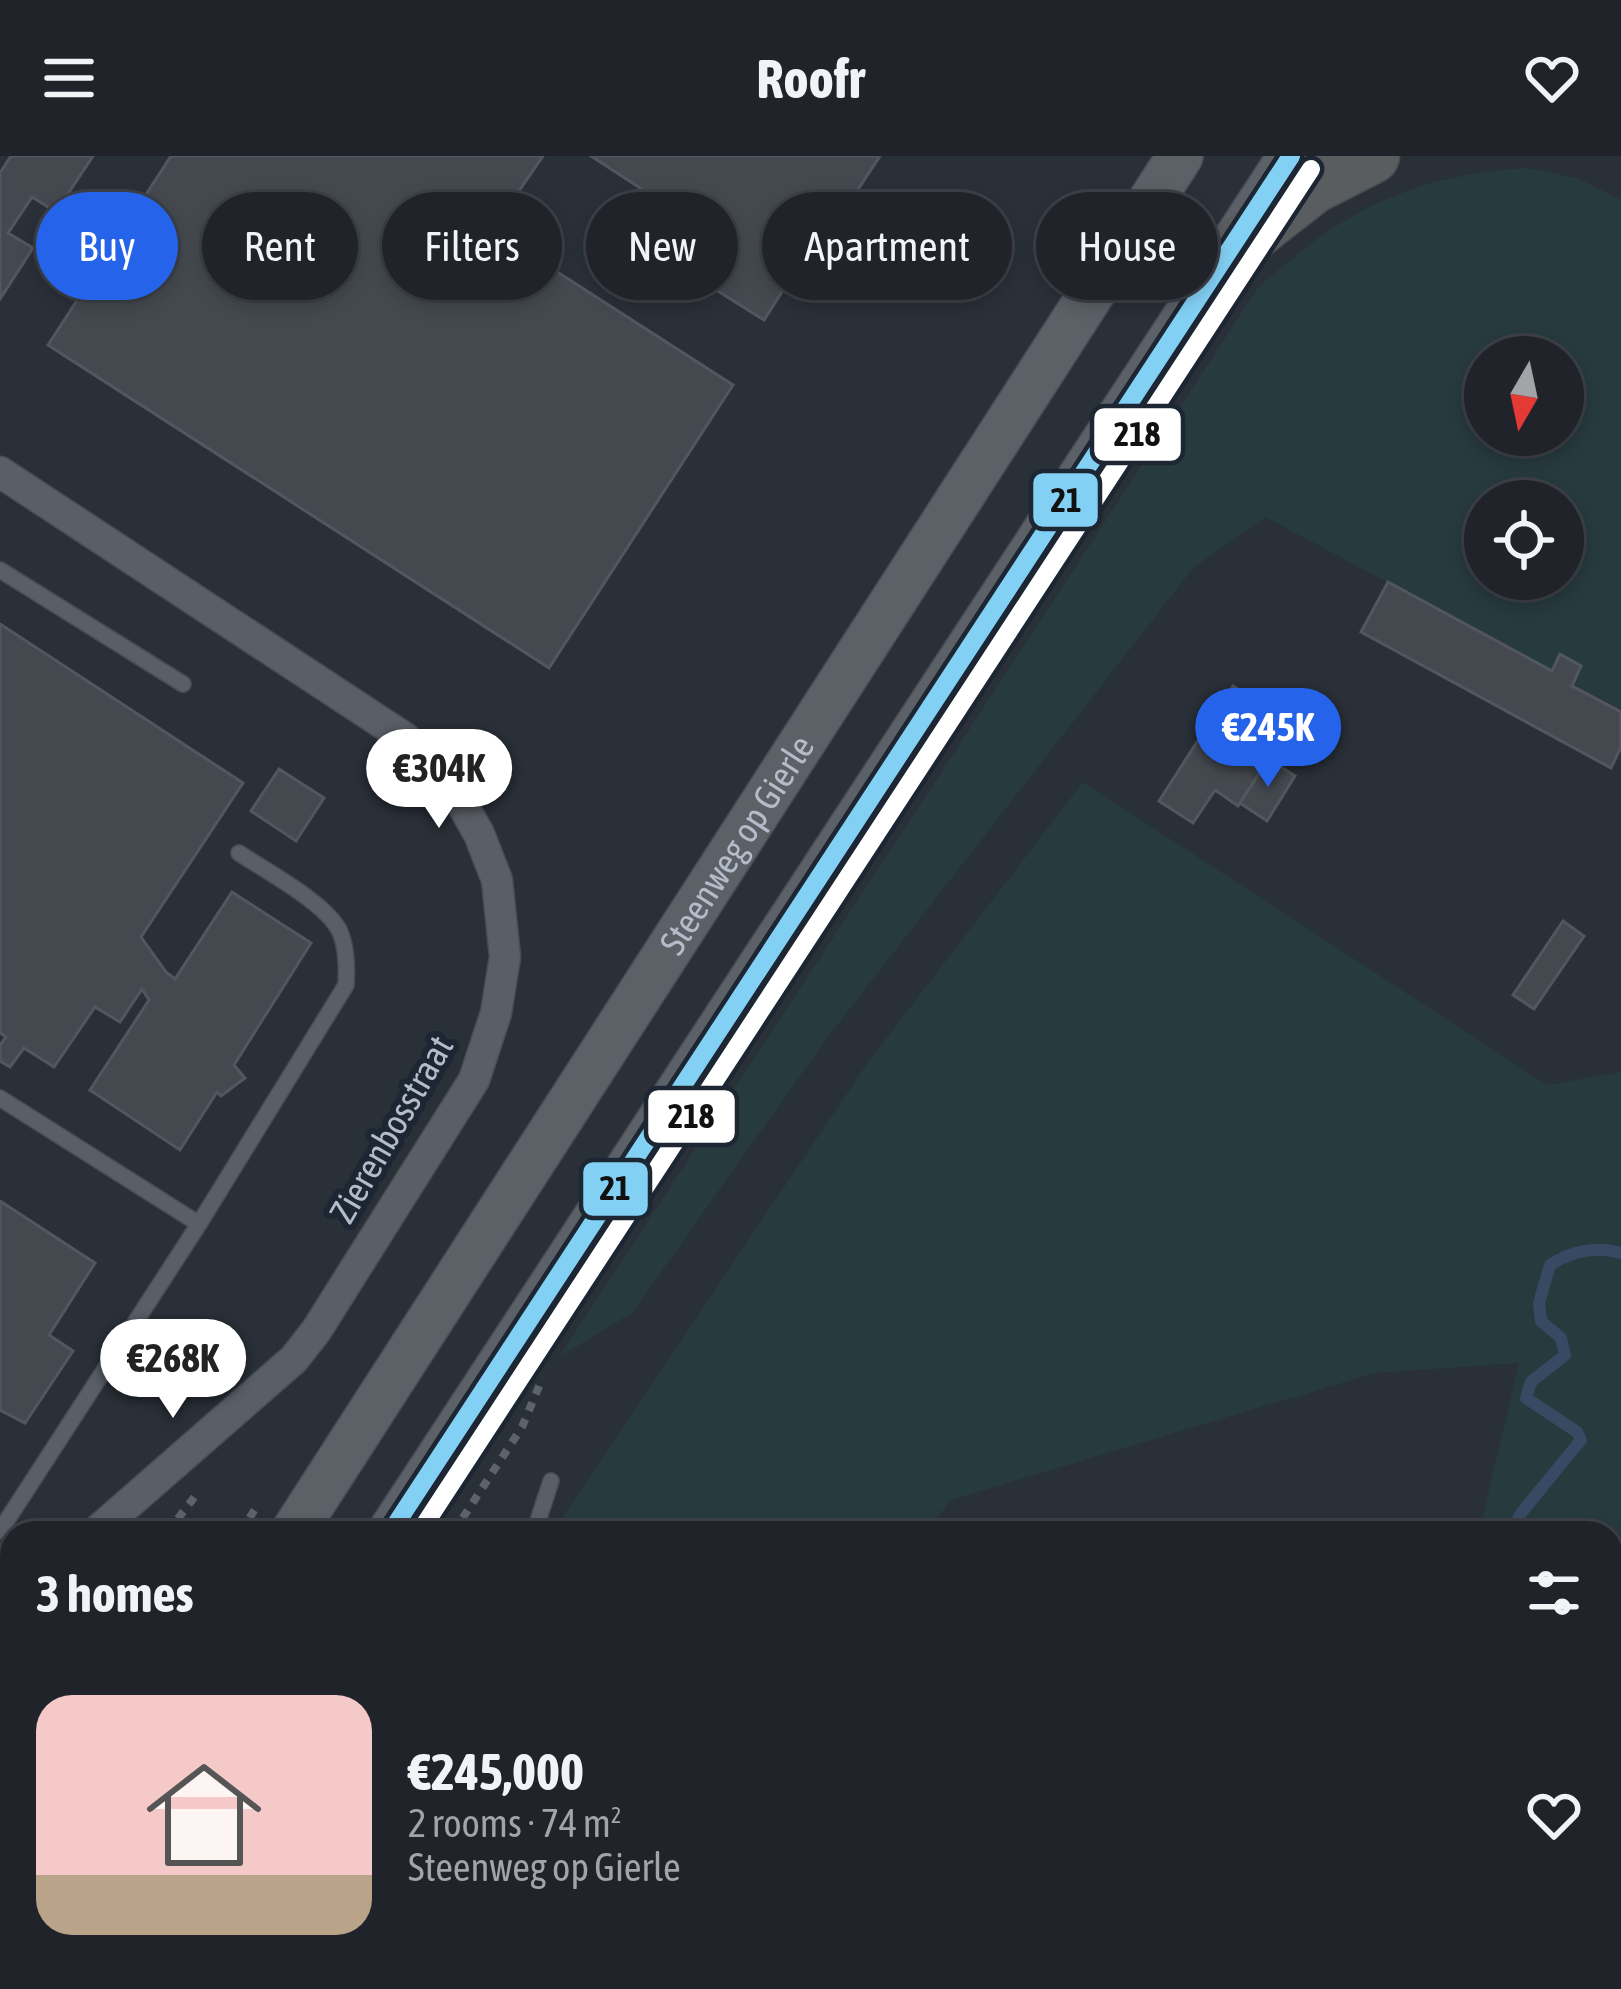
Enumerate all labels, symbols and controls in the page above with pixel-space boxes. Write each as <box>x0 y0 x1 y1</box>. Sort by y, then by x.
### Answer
icon: menu <box>36 45 102 111</box>
icon: heart <box>1519 45 1585 111</box>
text: Roofr <box>756 48 865 109</box>
chip: Buy <box>36 192 178 300</box>
chip: Rent <box>202 192 358 300</box>
chip: Filters <box>382 192 562 300</box>
chip: New <box>586 192 738 300</box>
chip: Apartment <box>762 192 1012 300</box>
chip: House <box>1036 192 1218 300</box>
north arrow <box>1464 336 1584 456</box>
map controls <box>1464 336 1584 600</box>
line badge: 218 <box>1092 406 1183 463</box>
text: 218 <box>1114 415 1160 453</box>
line badge: 21 <box>1031 471 1100 529</box>
button: locate <box>1464 480 1584 600</box>
text: 21 <box>1050 481 1082 519</box>
pin: €245K <box>1184 688 1352 790</box>
text: €245K <box>1222 705 1314 749</box>
street label: Steenweg op Gierle <box>651 727 822 962</box>
pin: €304K <box>355 729 523 831</box>
text: €304K <box>393 746 485 790</box>
street label: Zierenbosstraat <box>321 1028 461 1230</box>
line badge: 218 <box>646 1088 737 1145</box>
text: 218 <box>668 1097 714 1135</box>
line badge: 21 <box>581 1160 650 1218</box>
text: 21 <box>599 1169 631 1207</box>
pin: €268K <box>89 1319 257 1421</box>
text: €268K <box>127 1336 219 1380</box>
icon: filters <box>1521 1560 1587 1626</box>
text: 3 homes <box>36 1564 194 1623</box>
text: €245,000 <box>408 1742 584 1801</box>
icon: home <box>132 1743 276 1887</box>
icon: heart <box>1521 1782 1587 1848</box>
text: 2 rooms · 74 m² <box>408 1801 622 1845</box>
text: Steenweg op Gierle <box>408 1845 681 1889</box>

